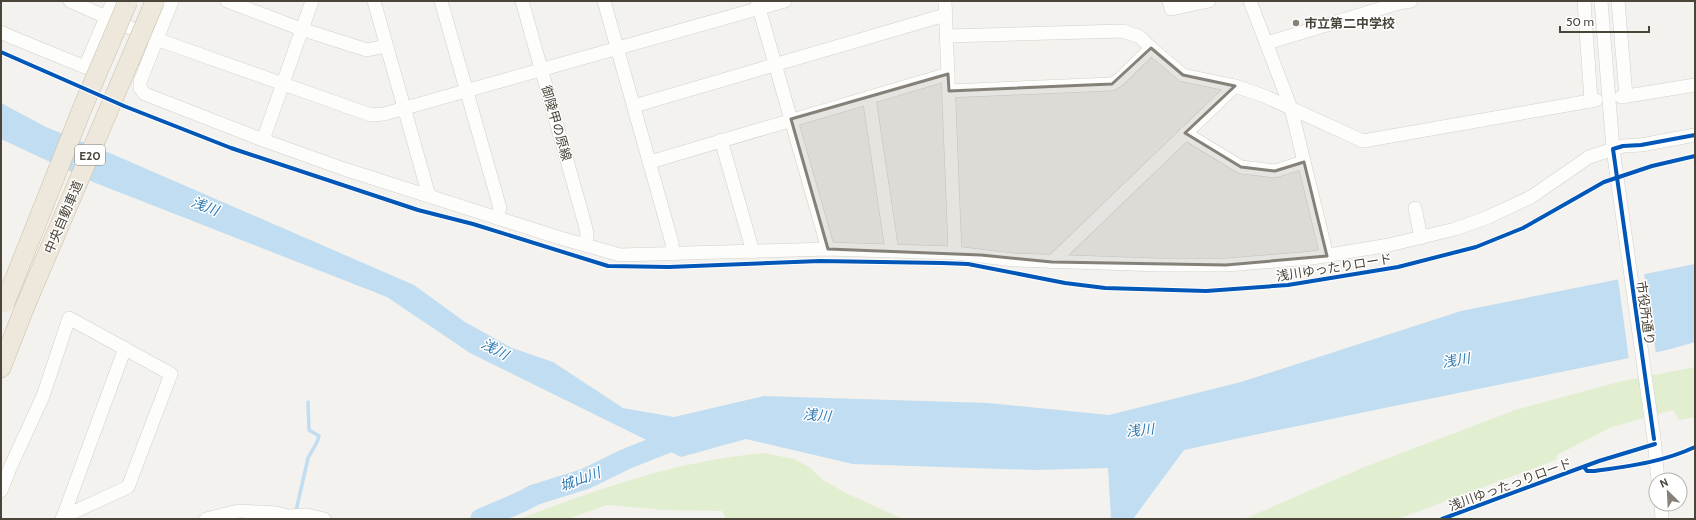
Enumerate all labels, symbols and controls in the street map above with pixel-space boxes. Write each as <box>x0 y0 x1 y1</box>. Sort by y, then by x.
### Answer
scale bar <box>1560 8 1649 34</box>
text: 50 m <box>1566 14 1594 29</box>
place label: 市立第二中学校 <box>1304 15 1395 31</box>
marker: 市立第二中学校 <box>1291 18 1301 28</box>
street label: 御陵甲の原線 <box>539 83 575 163</box>
road number: E20 <box>75 145 105 165</box>
street label: 中央自動車道 <box>40 178 86 256</box>
water label: 浅川 <box>189 193 223 220</box>
street label: 浅川ゆったりロード <box>1275 250 1393 284</box>
street label: 市役所通り <box>1634 280 1658 346</box>
water label: 浅川 <box>478 334 513 364</box>
water label: 浅川 <box>1441 349 1473 371</box>
water label: 浅川 <box>802 405 834 425</box>
water label: 浅川 <box>1125 419 1157 440</box>
street label: 浅川ゆったっりロード <box>1446 454 1574 514</box>
water label: 城山川 <box>557 463 605 495</box>
north arrow <box>1648 472 1688 512</box>
text: N <box>1658 475 1670 491</box>

